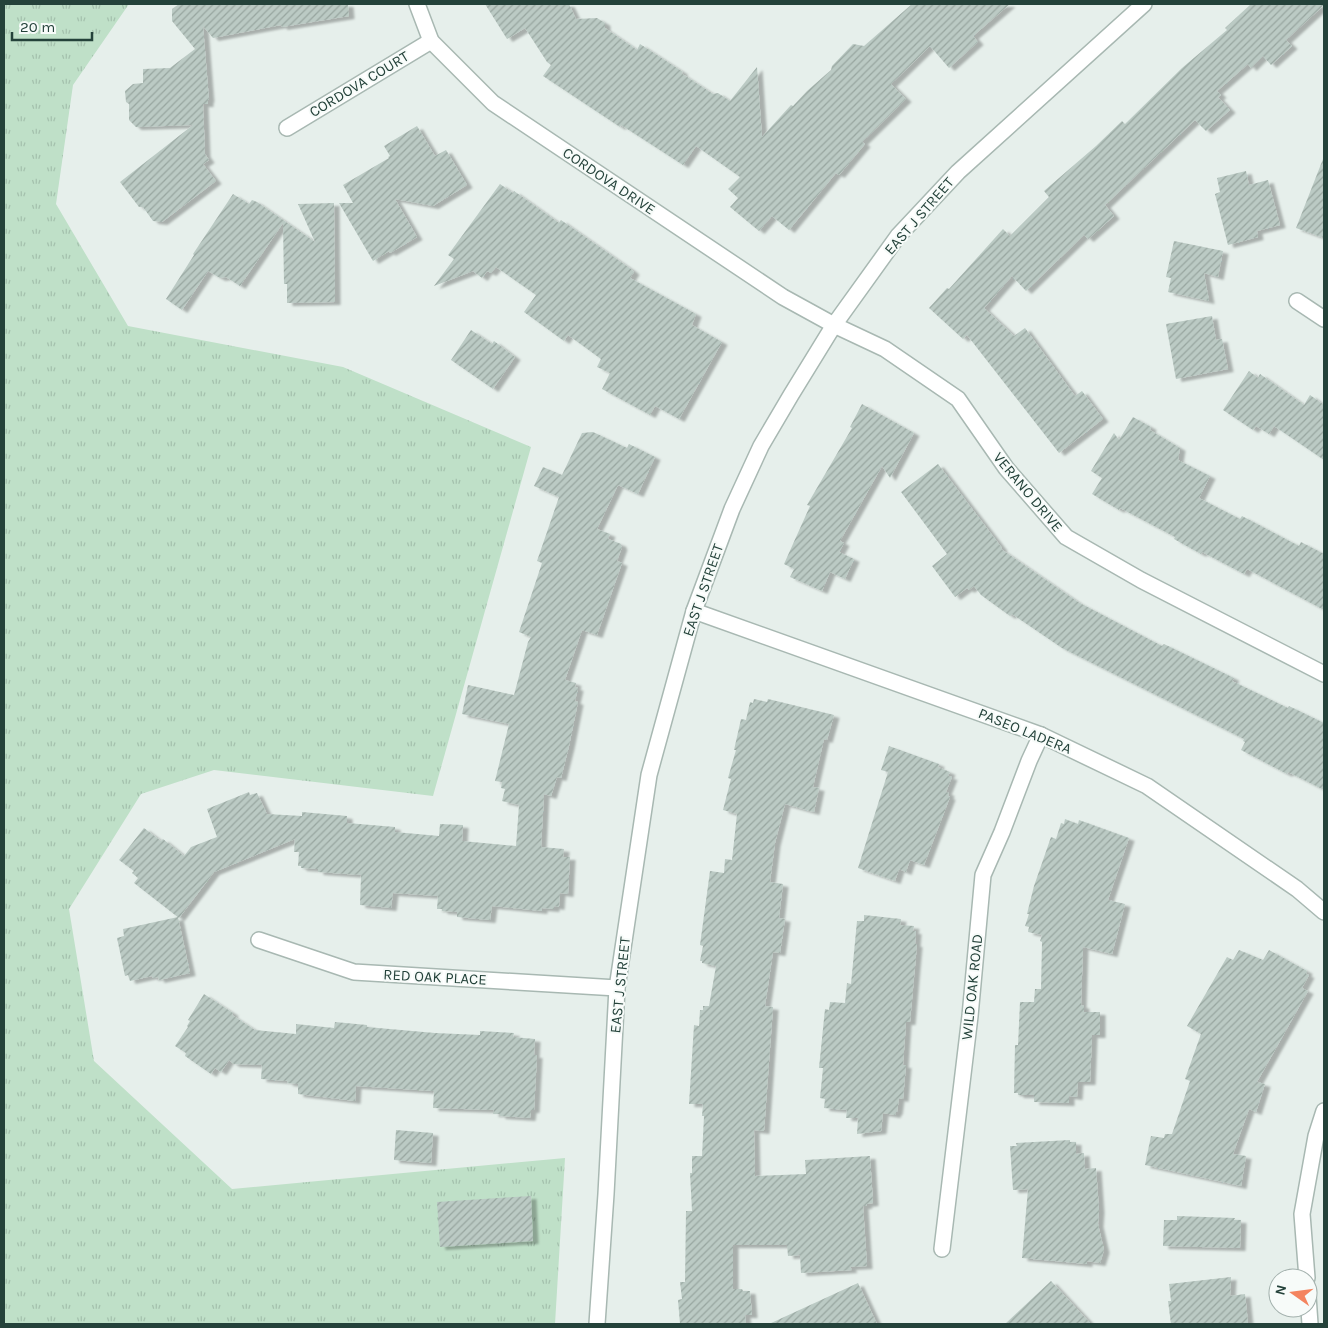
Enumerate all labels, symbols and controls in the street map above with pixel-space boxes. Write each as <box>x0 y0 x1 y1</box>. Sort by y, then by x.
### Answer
scale bar <box>12 10 92 42</box>
text: 20 m <box>20 18 55 36</box>
street label: CORDOVA COURT <box>306 47 412 121</box>
street label: CORDOVA DRIVE <box>559 143 659 219</box>
street label: EAST J STREET <box>880 173 958 258</box>
street label: VERANO DRIVE <box>989 449 1067 535</box>
street label: EAST J STREET <box>679 541 727 639</box>
street label: PASEO LADERA <box>976 704 1075 758</box>
street label: WILD OAK ROAD <box>957 933 987 1041</box>
street label: EAST J STREET <box>606 935 634 1034</box>
street label: RED OAK PLACE <box>383 965 487 989</box>
north arrow <box>1268 1268 1318 1318</box>
text: N <box>1271 1283 1290 1297</box>

